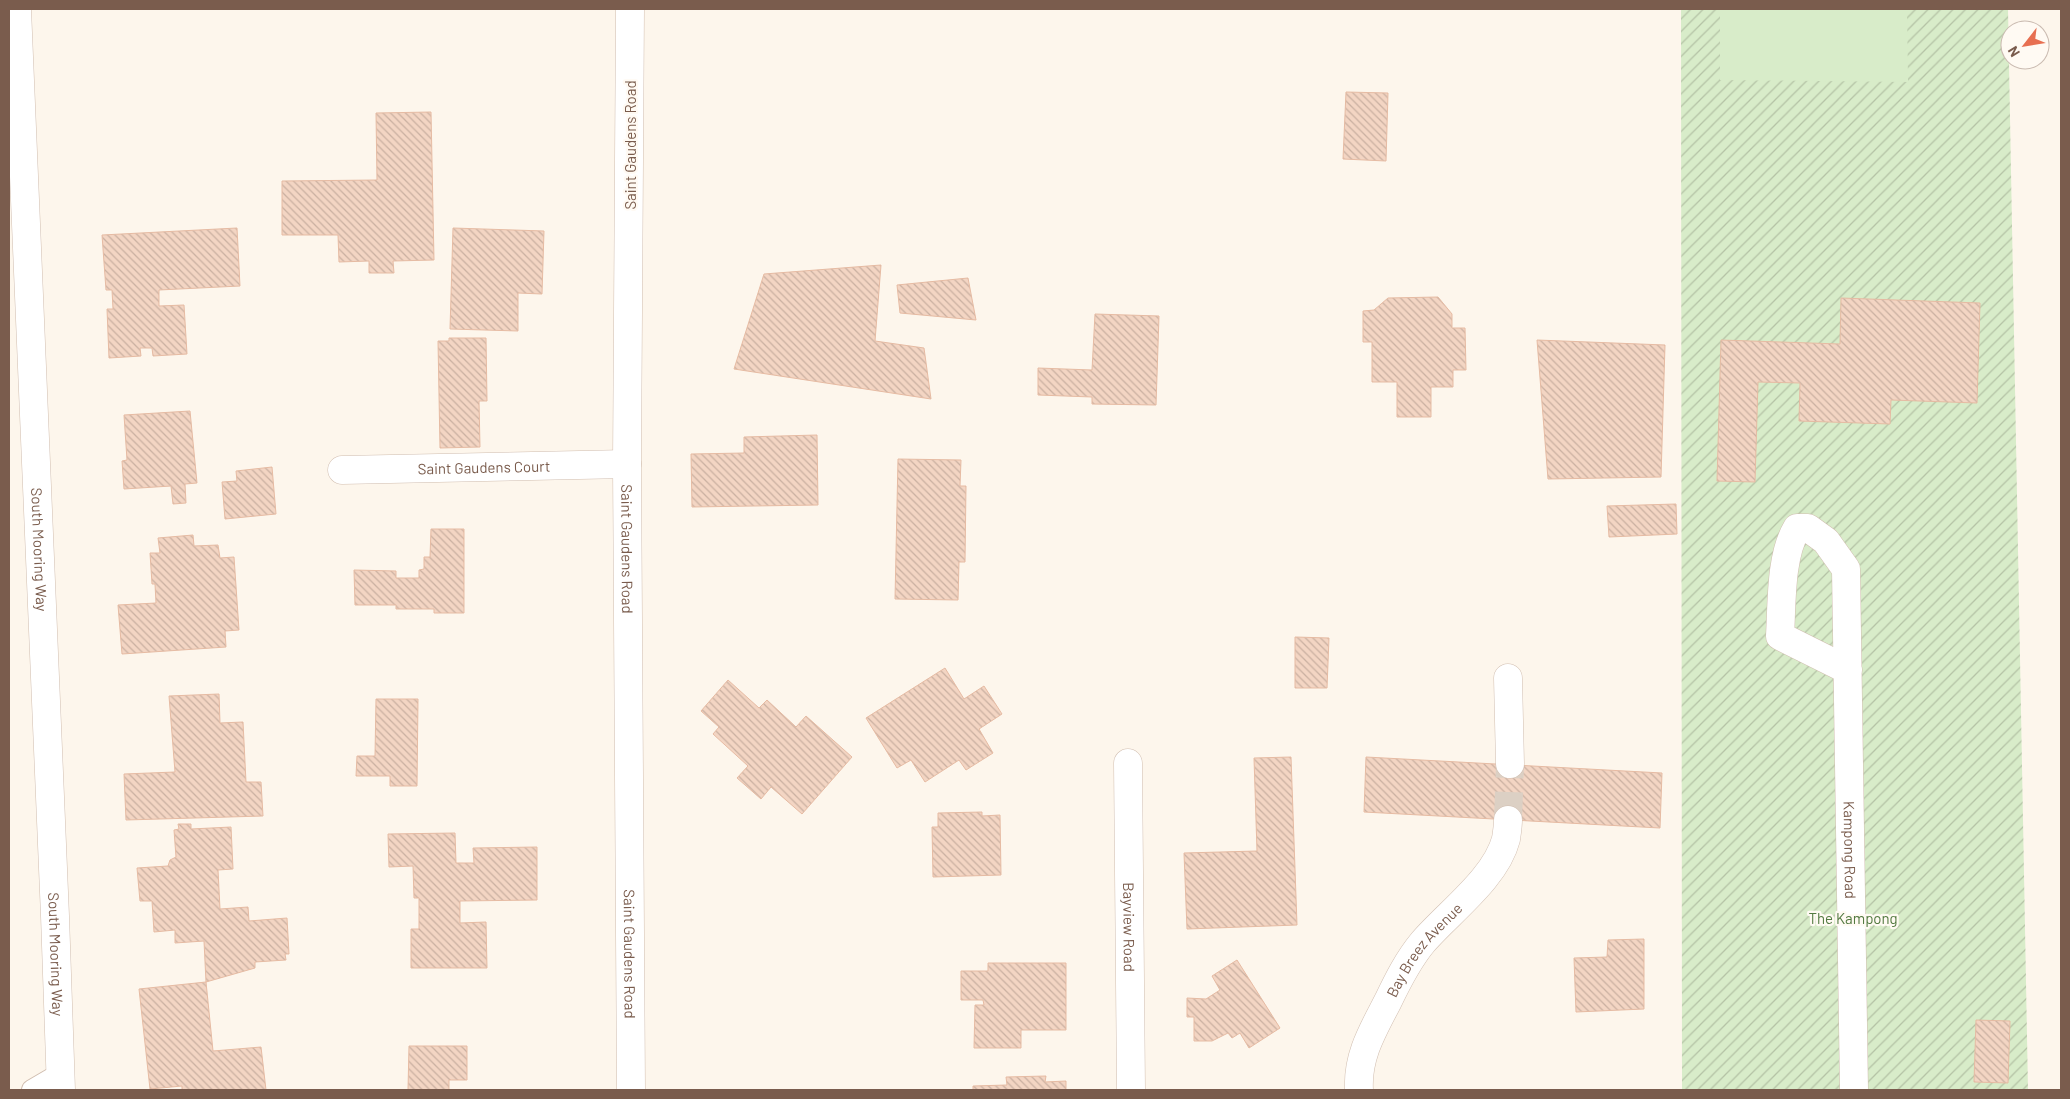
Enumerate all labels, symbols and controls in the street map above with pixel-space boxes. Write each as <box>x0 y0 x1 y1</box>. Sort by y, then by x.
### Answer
north arrow <box>2000 20 2050 70</box>
text: N <box>2004 44 2023 60</box>
street label: Saint Gaudens Road <box>621 80 639 210</box>
street label: Saint Gaudens Court <box>417 457 550 477</box>
street label: Saint Gaudens Road <box>618 484 637 614</box>
street label: South Mooring Way <box>28 487 51 612</box>
street label: Kampong Road <box>1841 801 1860 899</box>
street label: Bayview Road <box>1120 882 1139 972</box>
street label: Saint Gaudens Road <box>621 889 640 1019</box>
street label: South Mooring Way <box>45 892 67 1017</box>
street label: Bay Breez Avenue <box>1382 899 1466 1000</box>
park label: The Kampong <box>1808 909 1898 927</box>

